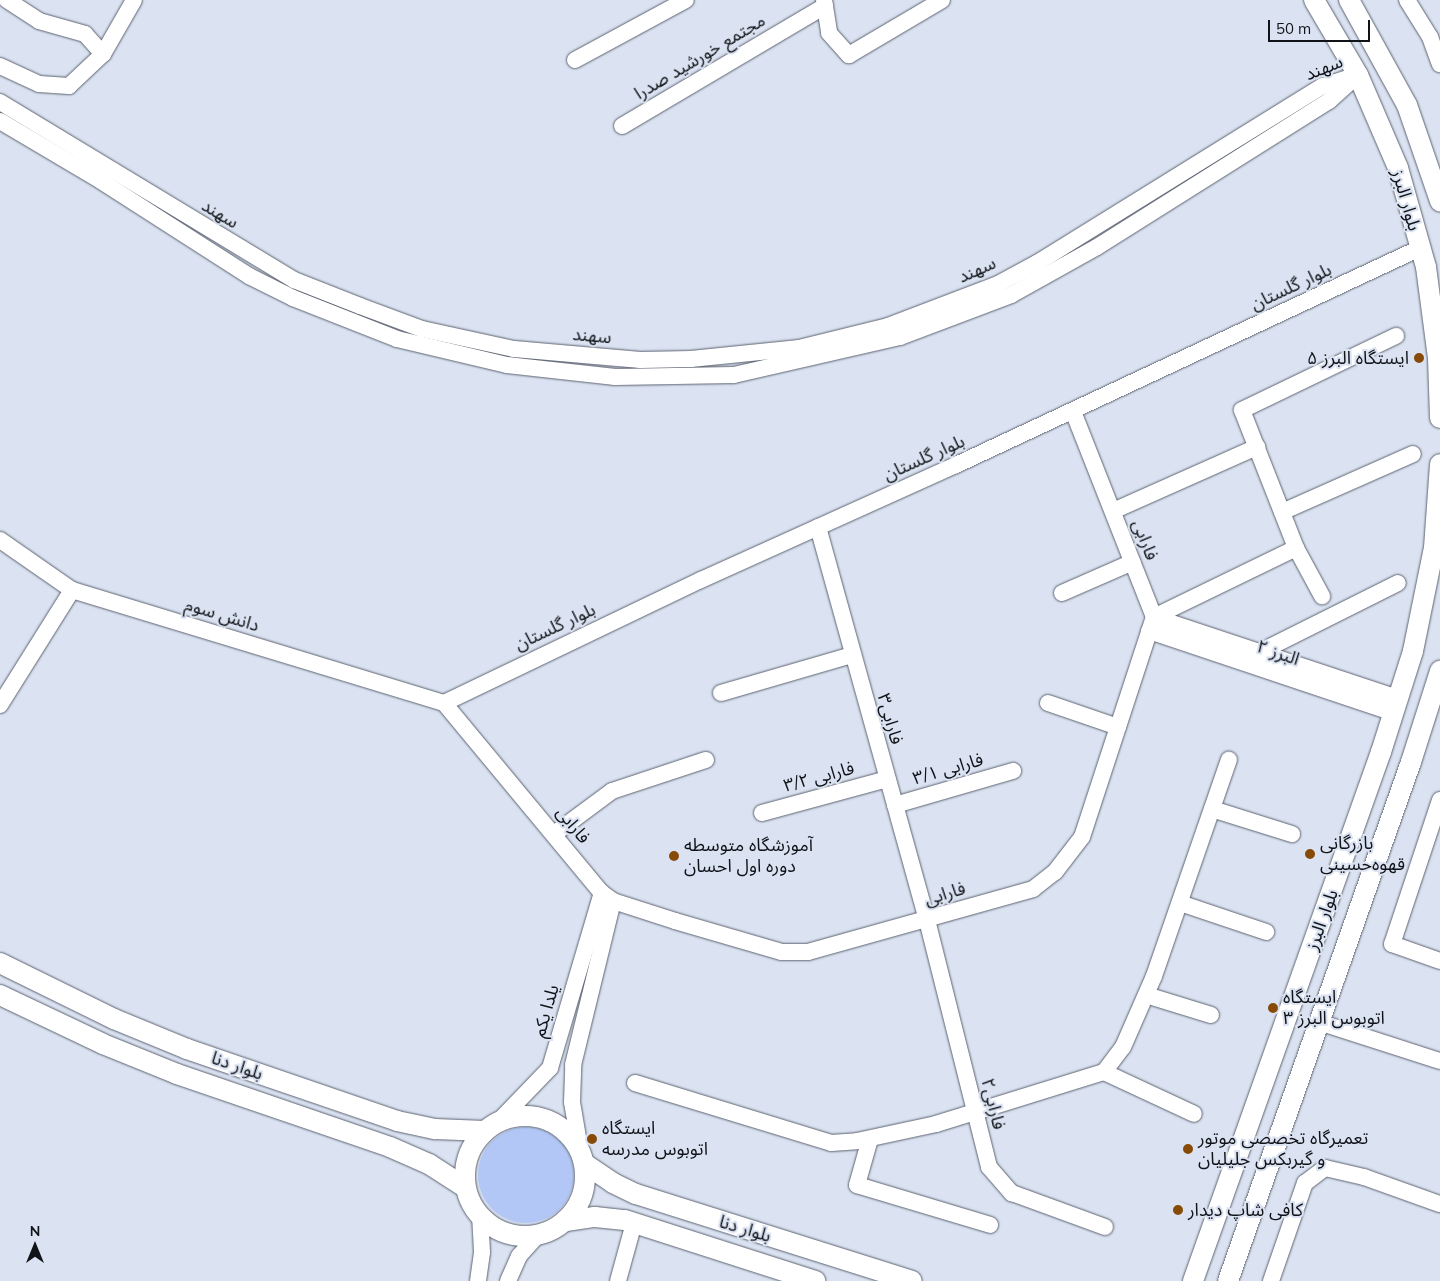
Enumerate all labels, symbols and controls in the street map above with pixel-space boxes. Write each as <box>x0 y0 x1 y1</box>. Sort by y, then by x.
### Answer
street label: مجتمع خورشید صدرا <box>631 9 769 105</box>
scale bar <box>1270 10 1372 42</box>
text: 50 m <box>1276 19 1311 38</box>
street label: سهند <box>1302 51 1346 85</box>
street label: بلوار البرز <box>1387 167 1425 233</box>
street label: سهند <box>198 195 242 233</box>
street label: سهند <box>955 252 999 288</box>
street label: بلوار گلستان <box>1247 259 1335 315</box>
street label: سهند <box>572 324 612 348</box>
place label: ایستگاه البرز ۵ <box>1307 347 1409 369</box>
marker: ایستگاه البرز ۵ <box>1413 352 1425 364</box>
street label: بلوار گلستان <box>880 430 968 486</box>
street label: فارابی <box>1127 517 1163 563</box>
street label: دانش سوم <box>182 593 262 637</box>
street label: بلوار گلستان <box>511 599 599 655</box>
street label: البرز ۲ <box>1254 636 1302 670</box>
street label: فارابی۳ <box>872 691 908 747</box>
street label: فارابی ۳/۱ <box>910 749 986 789</box>
street label: فارابی ۳/۲ <box>781 757 857 797</box>
street label: فارابی <box>551 802 595 848</box>
place label: بازرگانی قهوه‌حسینی <box>1320 833 1405 876</box>
place label: آموزشگاه متوسطه دوره اول احسان <box>684 835 813 878</box>
marker: بازرگانی قهوه‌حسینی <box>1304 848 1316 860</box>
marker: آموزشگاه متوسطه دوره اول احسان <box>668 850 680 862</box>
street label: فارابی <box>922 878 968 910</box>
street label: بلوار البرز <box>1301 887 1343 953</box>
street label: یلدا یکم <box>528 982 564 1040</box>
place label: ایستگاه اتوبوس البرز ۳ <box>1283 987 1385 1030</box>
marker: ایستگاه اتوبوس البرز ۳ <box>1267 1002 1279 1014</box>
street label: بلوار دنا <box>208 1047 266 1085</box>
street label: فارابی۲ <box>976 1076 1010 1132</box>
place label: ایستگاه اتوبوس مدرسه <box>602 1118 708 1160</box>
place label: تعمیرگاه تخصصی موتور و گیربکس جلیلیان <box>1198 1128 1368 1170</box>
marker: ایستگاه اتوبوس مدرسه <box>586 1133 598 1145</box>
marker: تعمیرگاه تخصصی موتور و گیربکس جلیلیان <box>1182 1143 1194 1155</box>
place label: کافی شاپ دیدار <box>1188 1199 1303 1221</box>
marker: کافی شاپ دیدار <box>1172 1204 1184 1216</box>
street label: بلوار دنا <box>717 1211 773 1247</box>
north arrow <box>10 1221 60 1271</box>
text: N <box>30 1222 40 1240</box>

